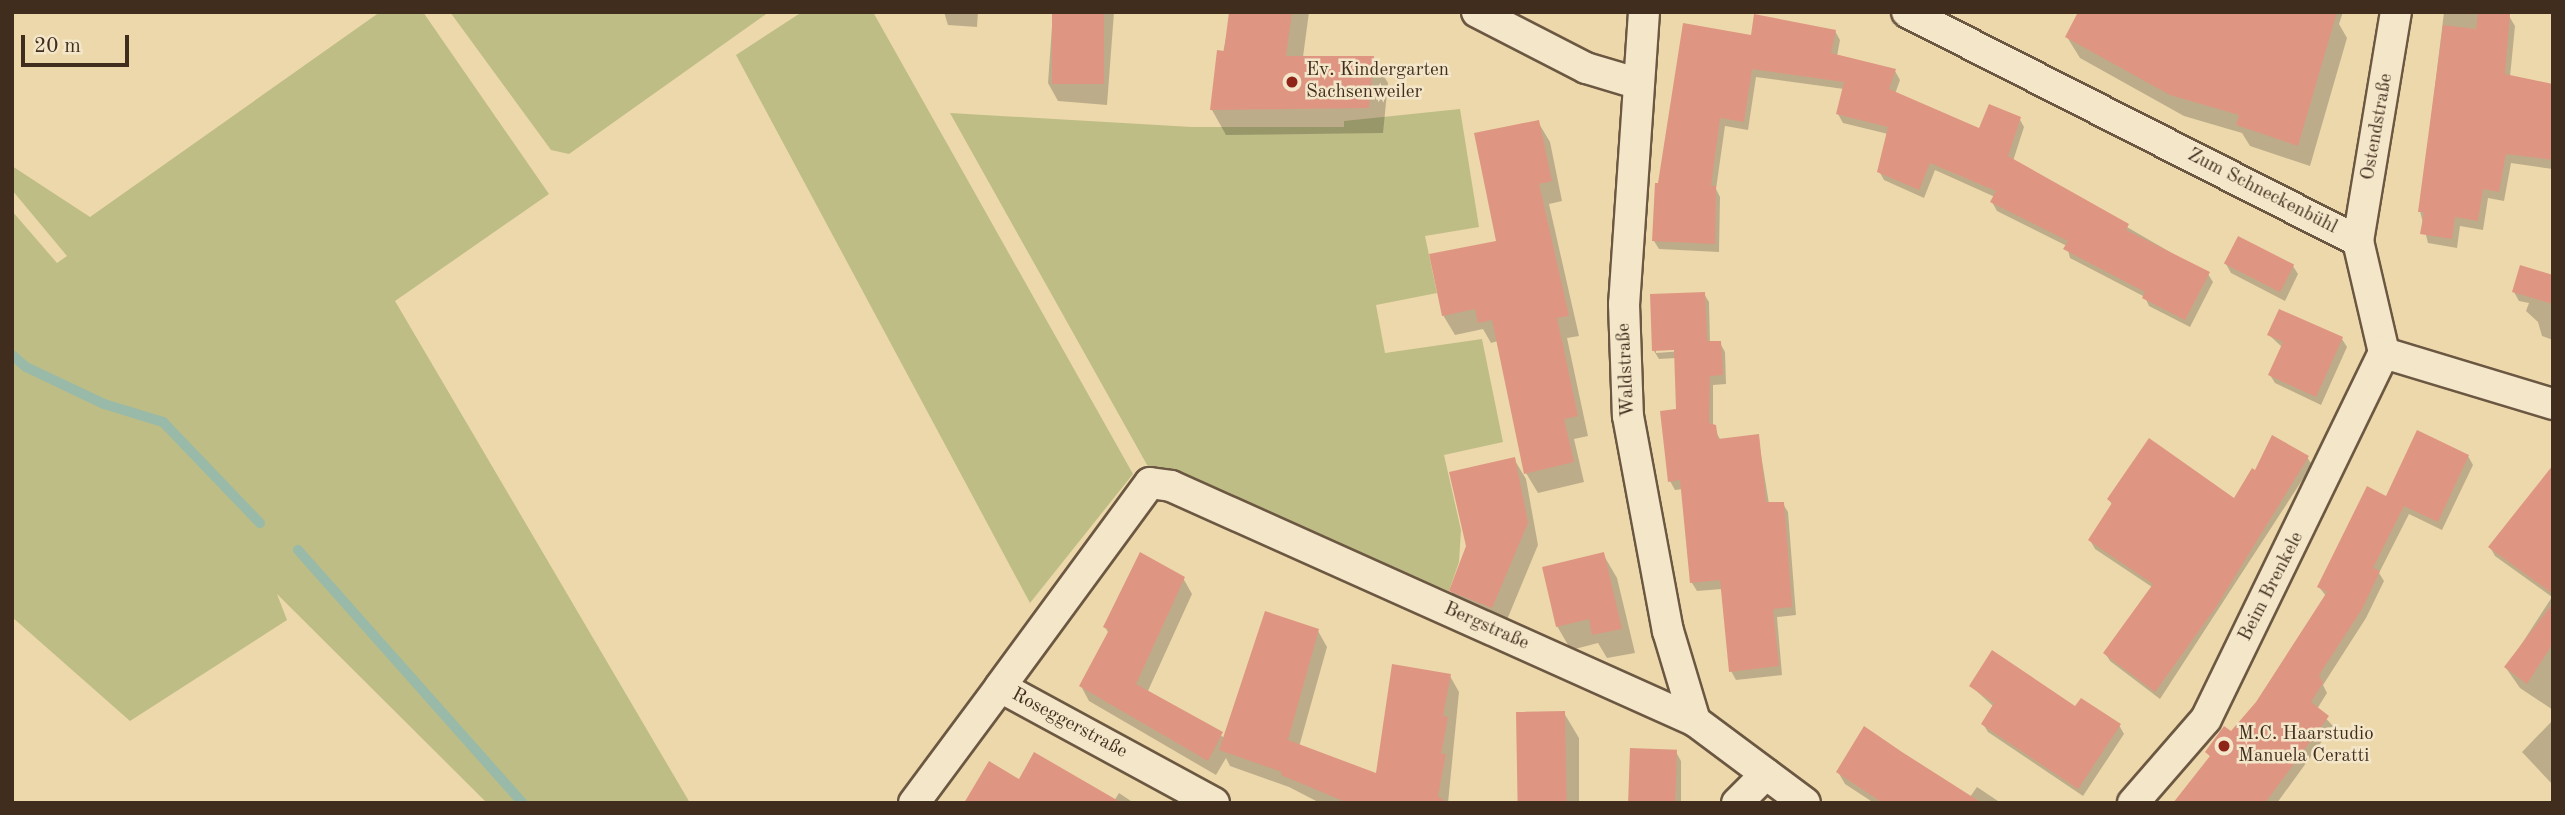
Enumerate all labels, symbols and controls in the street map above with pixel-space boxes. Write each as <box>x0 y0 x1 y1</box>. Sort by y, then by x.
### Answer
scale bar <box>24 21 133 65</box>
text: 20 m <box>34 36 81 57</box>
place label: Ev. Kindergarten Sachsenweiler <box>1306 60 1449 104</box>
street label: Ostendstraße <box>2357 72 2399 182</box>
marker: Ev. Kindergarten Sachsenweiler <box>1284 74 1300 90</box>
street label: Zum Schneckenbühl <box>2183 144 2341 240</box>
street label: Waldstraße <box>1613 322 1641 418</box>
street label: Beim Brenkele <box>2235 528 2309 646</box>
street label: Bergstraße <box>1440 598 1532 656</box>
street label: Roseggerstraße <box>1007 684 1131 764</box>
place label: M.C. Haarstudio Manuela Ceratti <box>2238 724 2374 768</box>
marker: M.C. Haarstudio Manuela Ceratti <box>2216 738 2232 754</box>

